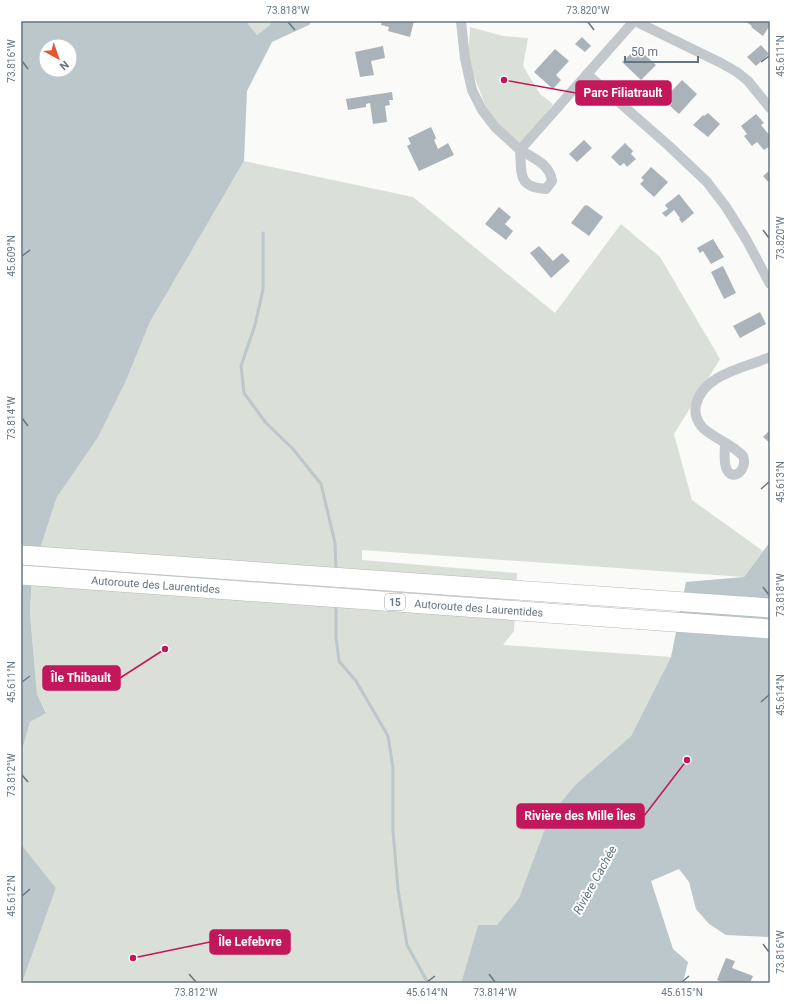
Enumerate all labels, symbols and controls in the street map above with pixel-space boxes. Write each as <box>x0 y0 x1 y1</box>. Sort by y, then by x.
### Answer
text: 73.818°W <box>266 5 310 16</box>
text: 73.820°W <box>566 5 610 16</box>
text: 45.611°N <box>775 35 786 77</box>
north arrow <box>38 38 78 78</box>
scale bar <box>625 38 698 64</box>
text: 73.816°W <box>6 39 17 83</box>
text: 50 m <box>631 45 658 59</box>
text: N <box>57 58 71 73</box>
callout: Parc Filiatrault <box>576 81 671 105</box>
text: Parc Filiatrault <box>584 86 662 100</box>
text: 73.820°W <box>775 216 786 260</box>
text: 45.609°N <box>6 235 17 277</box>
text: 73.814°W <box>6 396 17 440</box>
text: 45.613°N <box>775 461 786 503</box>
text: 73.818°W <box>775 573 786 617</box>
street label: Autoroute des Laurentides <box>91 574 221 596</box>
road number: 15 <box>385 594 405 610</box>
street label: Autoroute des Laurentides <box>414 597 544 619</box>
text: 45.611°N <box>6 661 17 703</box>
callout: Île Thibault <box>43 666 120 690</box>
text: Île Thibault <box>50 670 111 685</box>
text: 45.614°N <box>775 674 786 716</box>
text: 73.812°W <box>6 753 17 797</box>
callout: Rivière des Mille Îles <box>517 804 644 828</box>
text: Rivière des Mille Îles <box>524 808 636 823</box>
water label: Rivière Cachée <box>570 843 620 917</box>
text: 45.612°N <box>6 875 17 917</box>
callout: Île Lefebvre <box>210 930 290 954</box>
text: 73.816°W <box>775 930 786 974</box>
text: Île Lefebvre <box>217 934 282 949</box>
text: 73.812°W <box>174 987 218 998</box>
text: 45.614°N <box>406 987 448 998</box>
text: 73.814°W <box>473 987 517 998</box>
text: 45.615°N <box>661 987 703 998</box>

